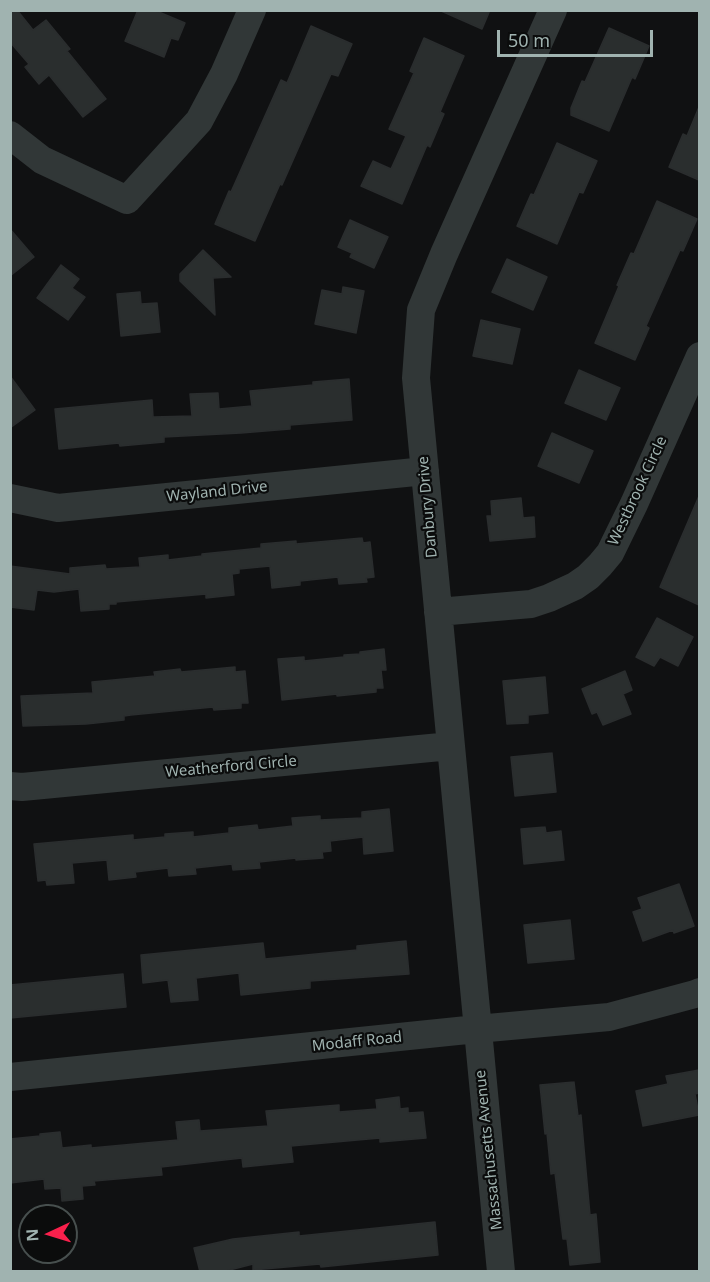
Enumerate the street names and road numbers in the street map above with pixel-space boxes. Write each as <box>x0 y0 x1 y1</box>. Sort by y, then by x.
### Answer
street label: Westbrook Circle <box>605 433 671 549</box>
street label: Danbury Drive <box>415 455 441 559</box>
street label: Wayland Drive <box>166 478 268 506</box>
street label: Weatherford Circle <box>165 752 297 782</box>
street label: Modaff Road <box>311 1028 403 1056</box>
street label: Massachusetts Avenue <box>472 1069 506 1231</box>

